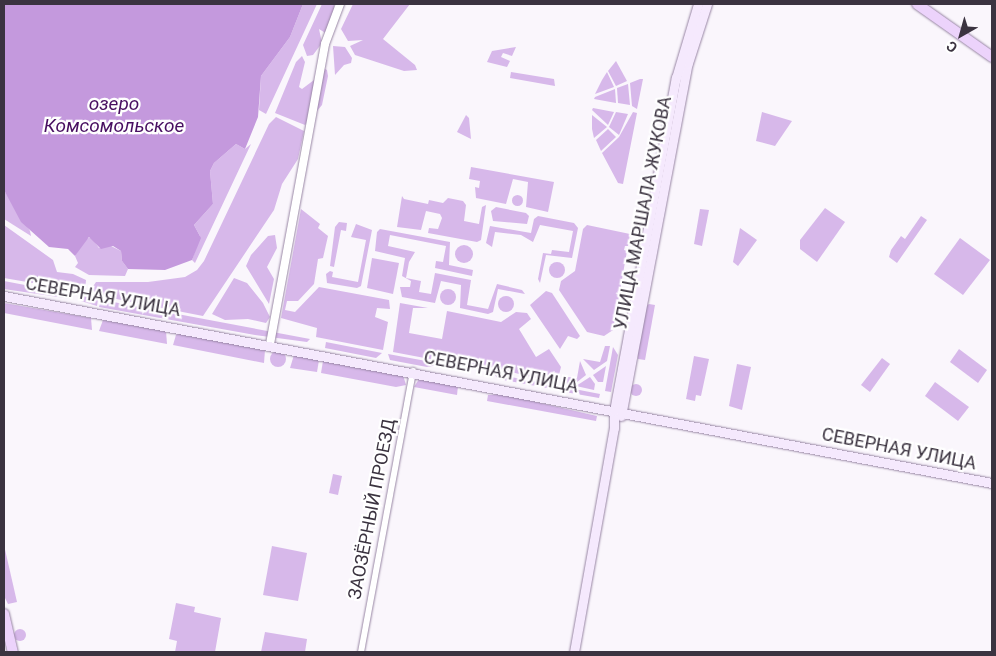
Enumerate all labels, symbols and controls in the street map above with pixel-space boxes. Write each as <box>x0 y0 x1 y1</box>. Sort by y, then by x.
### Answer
north arrow <box>936 10 986 60</box>
text: С <box>943 38 960 56</box>
water label: озеро Комсомольское <box>44 93 184 137</box>
street label: УЛИЦА МАРШАЛА ЖУКОВА <box>610 94 676 332</box>
street label: СЕВЕРНАЯ УЛИЦА <box>24 273 182 321</box>
street label: СЕВЕРНАЯ УЛИЦА <box>422 346 580 398</box>
street label: ЗАОЗЁРНЫЙ ПРОЕЗД <box>344 417 400 601</box>
street label: СЕВЕРНАЯ УЛИЦА <box>820 423 978 475</box>

